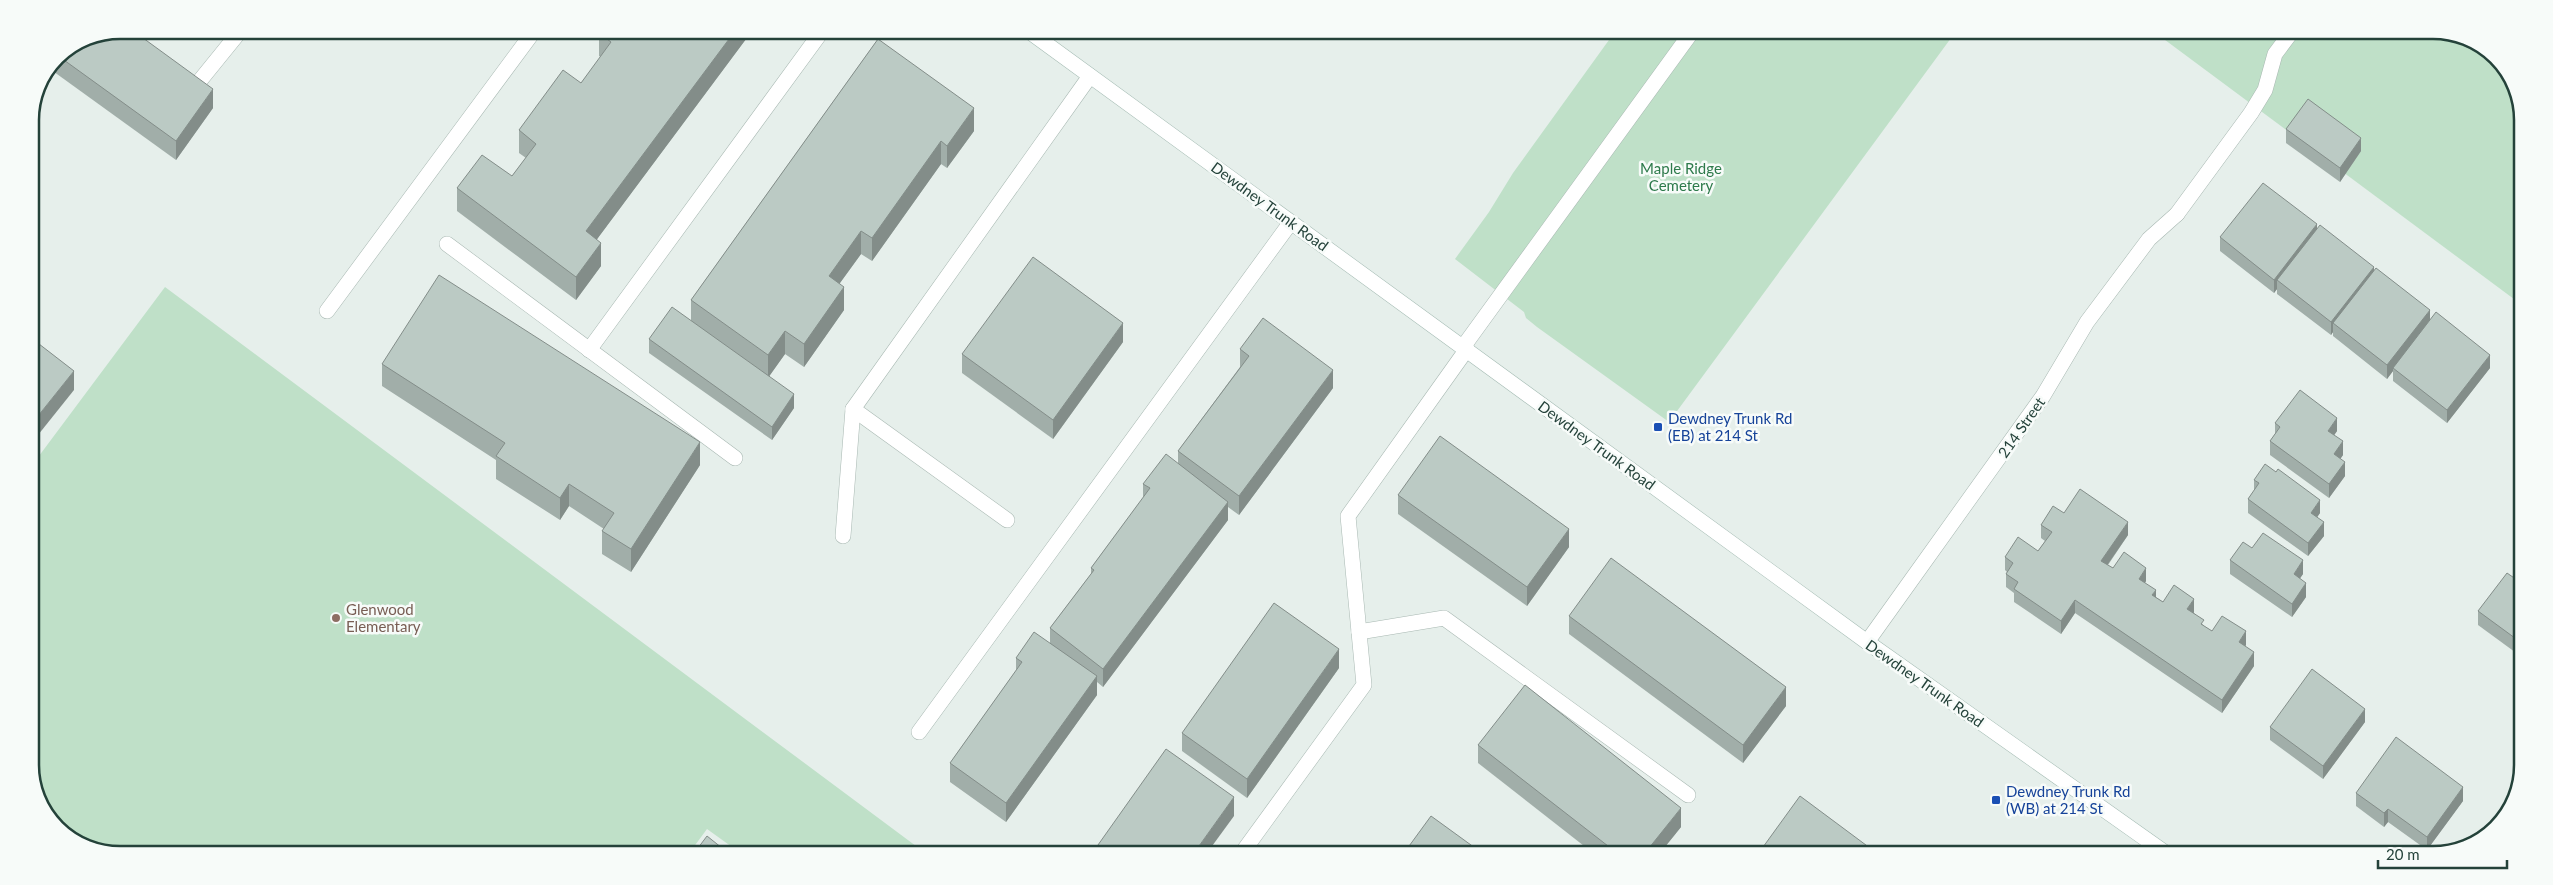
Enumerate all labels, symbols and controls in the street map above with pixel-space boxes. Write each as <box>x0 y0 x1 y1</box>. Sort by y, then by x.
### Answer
street label: Dewdney Trunk Road <box>1208 158 1332 254</box>
park label: Maple Ridge Cemetery <box>1640 159 1722 194</box>
street label: 214 Street <box>1994 393 2049 461</box>
street label: Dewdney Trunk Road <box>1535 397 1659 493</box>
place label: Dewdney Trunk Rd (EB) at 214 St <box>1668 409 1792 444</box>
marker: Dewdney Trunk Rd (EB) at 214 St <box>1652 421 1664 433</box>
place label: Glenwood Elementary <box>346 600 421 635</box>
marker: Glenwood Elementary <box>330 612 342 624</box>
street label: Dewdney Trunk Road <box>1862 635 1988 731</box>
place label: Dewdney Trunk Rd (WB) at 214 St <box>2006 782 2130 817</box>
marker: Dewdney Trunk Rd (WB) at 214 St <box>1990 794 2002 806</box>
scale bar <box>2378 838 2507 870</box>
text: 20 m <box>2386 845 2420 863</box>

